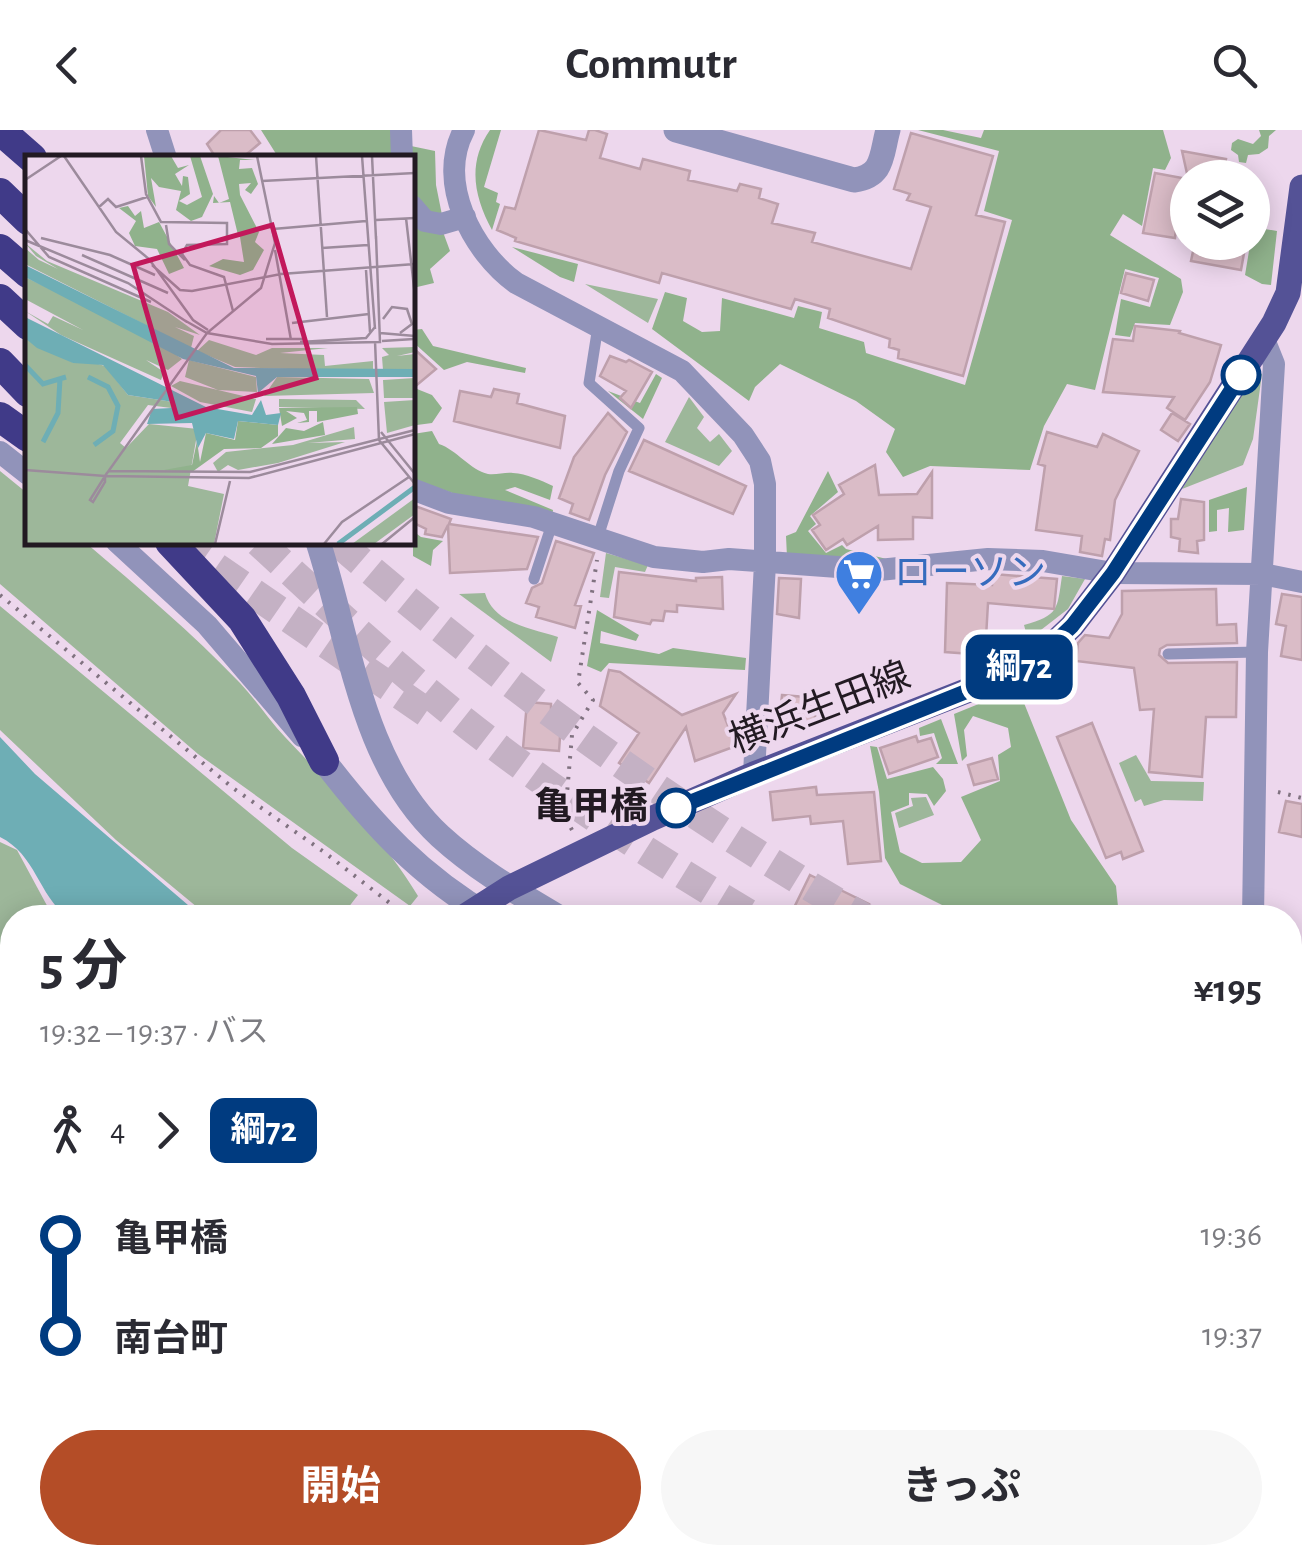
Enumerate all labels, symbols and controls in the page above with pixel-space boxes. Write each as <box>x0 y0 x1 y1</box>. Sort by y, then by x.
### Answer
icon: back <box>40 38 95 93</box>
icon: search <box>1207 38 1262 93</box>
text: Commutr <box>565 42 737 87</box>
inset map <box>25 155 415 545</box>
map controls <box>1170 160 1270 260</box>
button: layers <box>1170 160 1270 260</box>
unlabelled marker <box>1222 356 1260 394</box>
supermarket icon: ローソン <box>833 548 885 616</box>
place label: ローソン <box>894 555 1046 593</box>
line badge: 綱72 <box>962 634 1076 700</box>
text: 綱72 <box>986 650 1052 685</box>
street label: 横浜生田線 <box>723 654 916 761</box>
place label: 亀甲橋 <box>534 786 648 827</box>
marker: 亀甲橋 <box>657 789 695 827</box>
text: 5 分 <box>40 940 127 995</box>
text: ¥195 <box>1194 971 1262 1009</box>
text: 19:32 – 19:37 · バス <box>40 1016 269 1048</box>
icon: walk <box>40 1103 95 1158</box>
icon: forward <box>140 1103 195 1158</box>
text: 綱72 <box>230 1113 297 1148</box>
text: 4 <box>110 1114 125 1146</box>
text: 19:36 <box>1200 1219 1262 1251</box>
text: 亀甲橋 <box>114 1221 228 1259</box>
text: 19:37 <box>1202 1319 1262 1351</box>
text: 南台町 <box>114 1321 228 1359</box>
button: 開始 <box>40 1430 641 1545</box>
button: きっぷ <box>661 1430 1262 1545</box>

